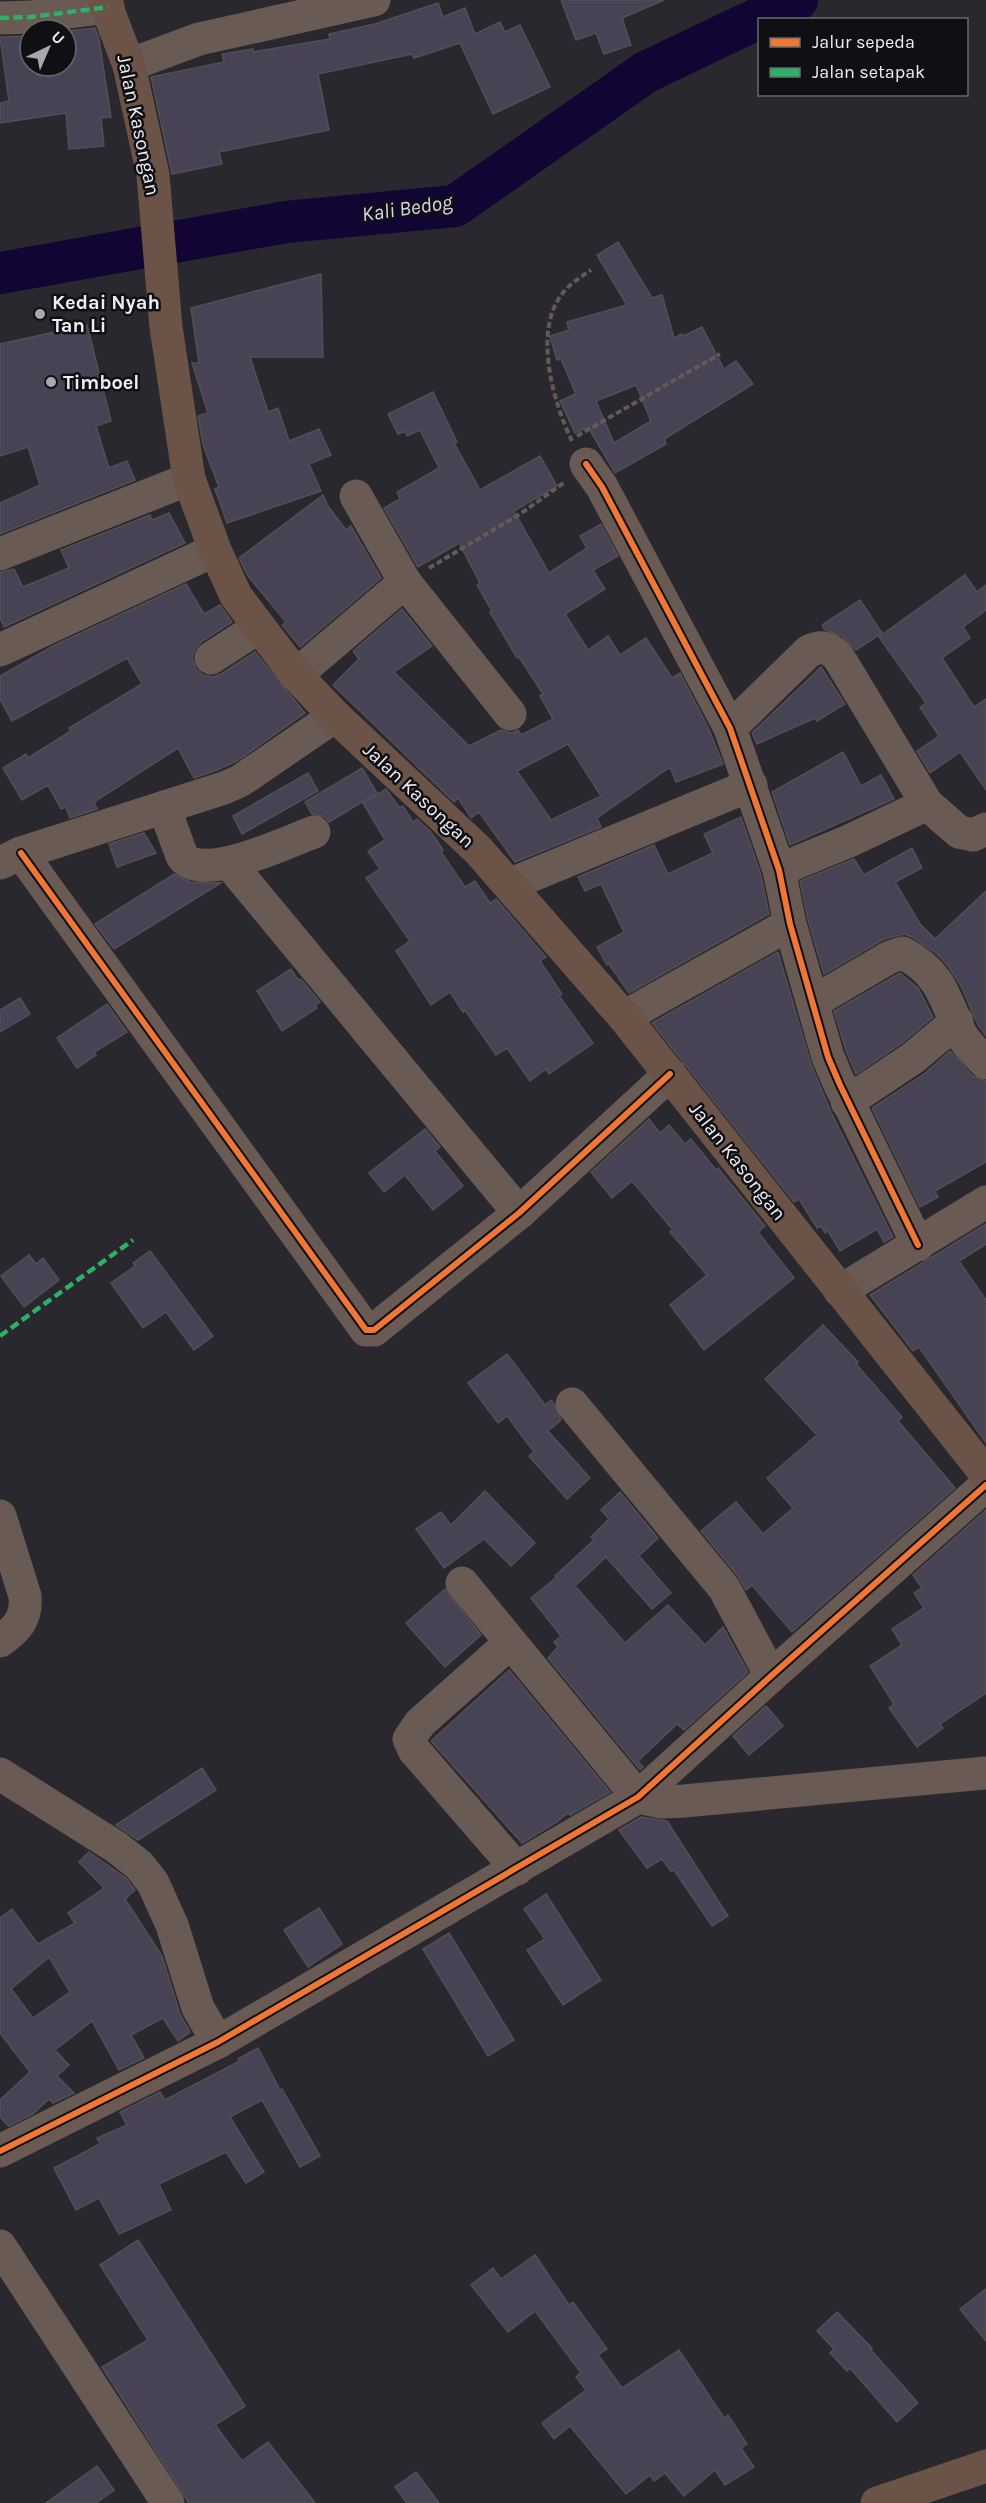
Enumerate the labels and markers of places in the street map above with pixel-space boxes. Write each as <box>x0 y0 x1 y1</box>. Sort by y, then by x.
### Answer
place label: Kedai Nyah Tan Li <box>52 291 160 337</box>
marker: Kedai Nyah Tan Li <box>33 307 47 321</box>
place label: Timboel <box>63 371 139 394</box>
marker: Timboel <box>44 375 58 389</box>

